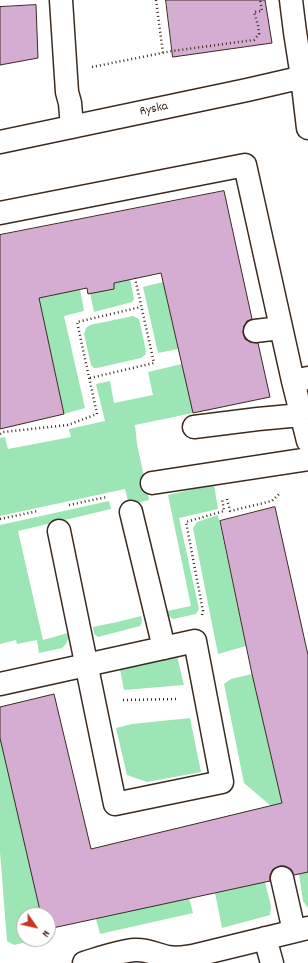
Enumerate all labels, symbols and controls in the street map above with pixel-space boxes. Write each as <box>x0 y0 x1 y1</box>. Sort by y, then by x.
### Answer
street label: Ryska <box>138 99 170 121</box>
north arrow <box>16 907 56 947</box>
text: N <box>37 926 53 940</box>

